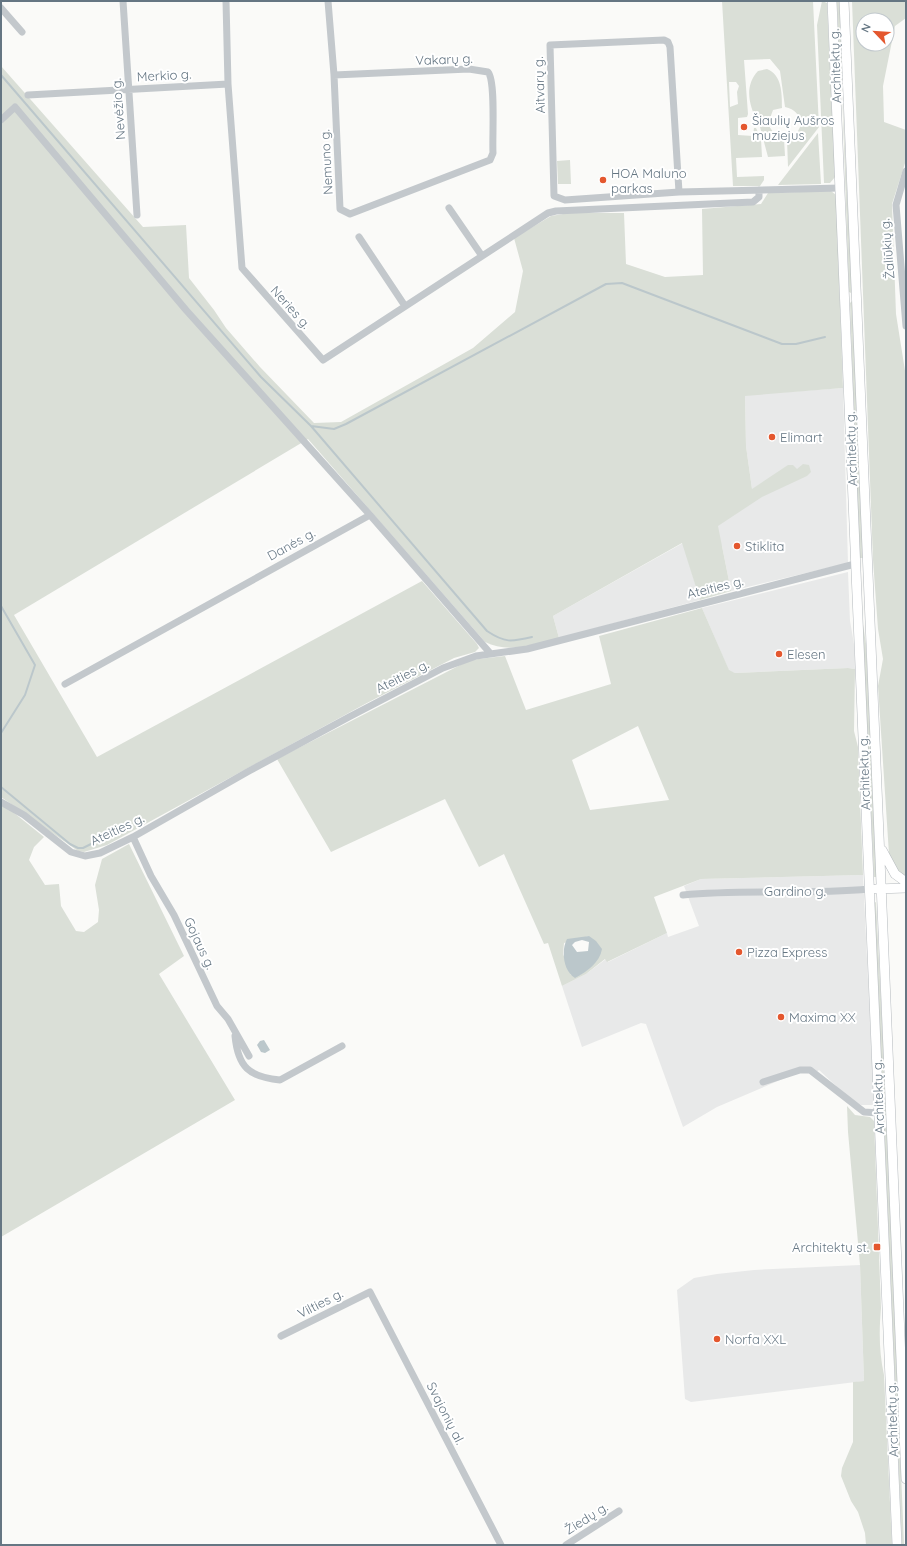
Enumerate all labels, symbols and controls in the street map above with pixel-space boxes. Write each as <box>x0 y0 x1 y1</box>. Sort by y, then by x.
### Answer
north arrow <box>855 12 895 52</box>
text: N <box>858 21 874 34</box>
street label: Architektų g. <box>826 28 844 104</box>
street label: Vakarų g. <box>415 50 473 68</box>
street label: Aitvarų g. <box>530 56 548 114</box>
street label: Merkio g. <box>136 66 192 84</box>
street label: Nevėžio g. <box>108 78 128 140</box>
place label: Šiaulių Aušros muziejus <box>752 112 834 143</box>
marker: Šiaulių Aušros muziejus <box>739 122 749 132</box>
street label: Nemuno g. <box>316 129 336 195</box>
place label: HOA Maluno parkas <box>611 165 687 196</box>
marker: HOA Maluno parkas <box>598 175 608 185</box>
street label: Žaliūkių g. <box>876 218 898 280</box>
street label: Neries g. <box>268 282 314 332</box>
street label: Architektų g. <box>842 411 860 487</box>
place label: Elimart <box>780 429 822 445</box>
marker: Elimart <box>767 432 777 442</box>
street label: Danės g. <box>264 524 318 564</box>
place label: Stiklita <box>745 538 784 554</box>
marker: Stiklita <box>732 541 742 551</box>
street label: Ateities g. <box>685 572 745 602</box>
place label: Elesen <box>787 646 826 662</box>
marker: Elesen <box>774 649 784 659</box>
street label: Ateities g. <box>373 656 431 696</box>
street label: Architektų g. <box>855 735 873 811</box>
street label: Ateities g. <box>88 810 146 848</box>
street label: Gardino g. <box>764 883 826 899</box>
street label: Gojaus g. <box>181 914 219 972</box>
place label: Pizza Express <box>747 944 827 960</box>
marker: Pizza Express <box>734 947 744 957</box>
place label: Maxima XX <box>789 1009 856 1025</box>
marker: Maxima XX <box>776 1012 786 1022</box>
street label: Architektų g. <box>869 1059 887 1135</box>
place label: Architektų st. <box>792 1239 869 1255</box>
marker: Architektų st. <box>872 1242 882 1252</box>
street label: Vilties g. <box>295 1285 345 1321</box>
place label: Norfa XXL <box>725 1331 786 1347</box>
marker: Norfa XXL <box>712 1334 722 1344</box>
street label: Svajonių al. <box>423 1379 469 1447</box>
street label: Architektų g. <box>883 1382 901 1458</box>
street label: Žiedų g. <box>561 1498 611 1538</box>

